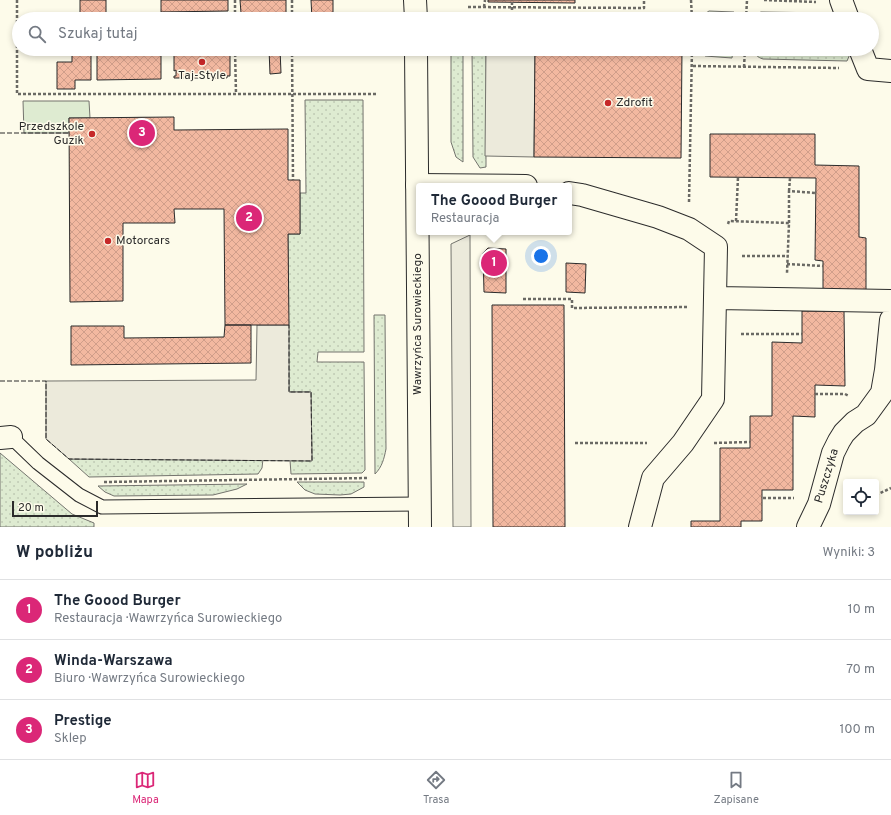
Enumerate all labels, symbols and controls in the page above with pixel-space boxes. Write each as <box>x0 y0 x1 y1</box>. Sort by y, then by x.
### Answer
search box <box>12 12 879 56</box>
icon: search <box>26 23 48 45</box>
text: Szukaj tutaj <box>58 25 138 44</box>
marker: Taj-Style <box>197 57 207 67</box>
place label: Taj-Style <box>178 68 226 84</box>
place label: Zdrofit <box>616 95 653 111</box>
marker: Zdrofit <box>603 98 613 108</box>
pin: 3 <box>129 118 155 148</box>
place label: Przedszkole Guzik <box>19 119 84 149</box>
marker: Przedszkole Guzik <box>87 129 97 139</box>
popup <box>416 183 572 235</box>
text: The Goood Burger <box>431 192 557 211</box>
pin: 2 <box>236 203 262 233</box>
text: Restauracja <box>431 211 499 227</box>
place label: Motorcars <box>116 233 170 249</box>
marker: Motorcars <box>103 236 113 246</box>
your location <box>531 246 551 266</box>
pin: 1 <box>481 248 507 278</box>
street label: Wawrzyńca Surowieckiego <box>410 253 426 395</box>
street label: Puszczyka <box>811 447 843 505</box>
map controls <box>843 479 879 515</box>
button: locate <box>843 479 879 515</box>
scale bar <box>12 499 98 518</box>
text: 20 m <box>18 501 44 515</box>
text: W pobliżu <box>16 542 93 564</box>
text: Wyniki: 3 <box>823 545 875 561</box>
text: The Goood Burger <box>54 592 181 611</box>
text: 1 <box>26 602 32 618</box>
text: 10 m <box>848 602 875 618</box>
text: Restauracja · Wawrzyńca Surowieckiego <box>54 611 282 627</box>
text: Winda-Warszawa <box>54 652 173 671</box>
text: 2 <box>25 662 33 678</box>
text: 70 m <box>846 662 875 678</box>
text: Biuro · Wawrzyńca Surowieckiego <box>54 671 245 687</box>
text: Prestige <box>54 712 112 731</box>
text: 3 <box>25 722 33 738</box>
text: 100 m <box>839 722 875 738</box>
text: Sklep <box>54 731 87 747</box>
tab: Mapa <box>132 769 159 807</box>
tab: Trasa <box>423 769 449 807</box>
tab: Zapisane <box>713 769 759 807</box>

